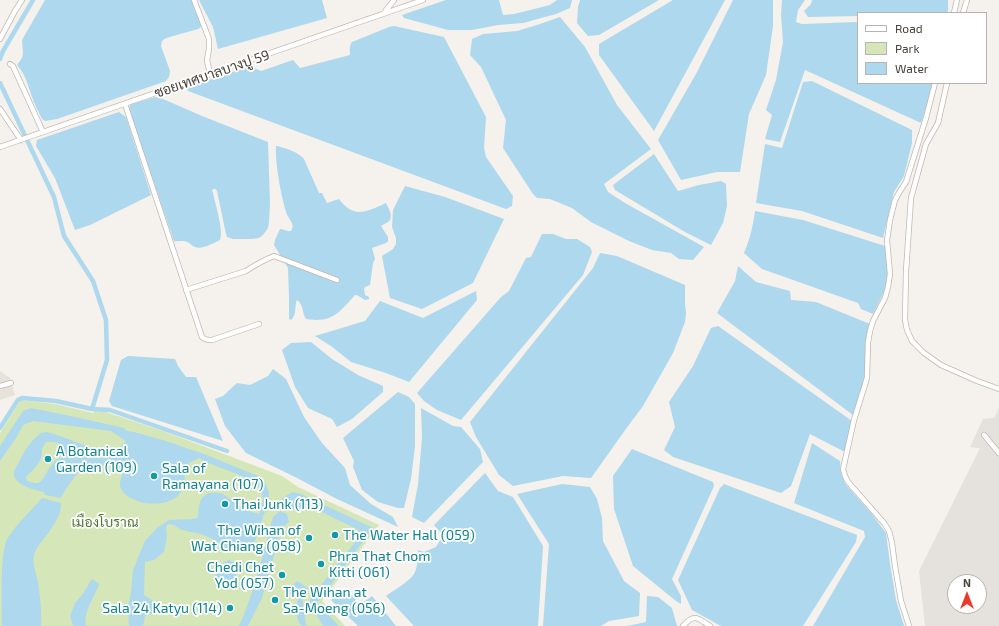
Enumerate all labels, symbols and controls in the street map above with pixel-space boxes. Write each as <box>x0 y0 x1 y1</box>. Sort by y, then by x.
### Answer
legend <box>857 12 987 84</box>
text: Road <box>895 21 923 35</box>
text: Park <box>895 41 920 55</box>
street label: ซอยเทศบาลบางปู 59 <box>152 46 272 102</box>
text: Water <box>895 61 929 75</box>
place label: A Botanical Garden (109) <box>56 443 137 476</box>
marker: A Botanical Garden (109) <box>43 454 53 464</box>
place label: Sala of Ramayana (107) <box>162 460 263 492</box>
marker: Sala of Ramayana (107) <box>149 471 159 481</box>
place label: Thai Junk (113) <box>233 496 323 512</box>
marker: Thai Junk (113) <box>220 499 230 509</box>
park label: เมืองโบราณ <box>71 514 139 530</box>
place label: The Wihan of Wat Chiang (058) <box>191 522 301 554</box>
place label: The Water Hall (059) <box>343 527 475 543</box>
marker: The Water Hall (059) <box>330 530 340 540</box>
marker: The Wihan of Wat Chiang (058) <box>304 533 314 543</box>
place label: Phra That Chom Kitti (061) <box>329 548 431 580</box>
place label: Chedi Chet Yod (057) <box>207 559 274 592</box>
marker: Phra That Chom Kitti (061) <box>316 559 326 569</box>
marker: Chedi Chet Yod (057) <box>277 570 287 580</box>
north arrow <box>947 574 987 614</box>
text: N <box>963 576 971 589</box>
place label: The Wihan at Sa-Moeng (056) <box>283 584 385 616</box>
marker: The Wihan at Sa-Moeng (056) <box>270 595 280 605</box>
place label: Sala 24 Katyu (114) <box>102 600 222 616</box>
marker: Sala 24 Katyu (114) <box>225 603 235 613</box>

